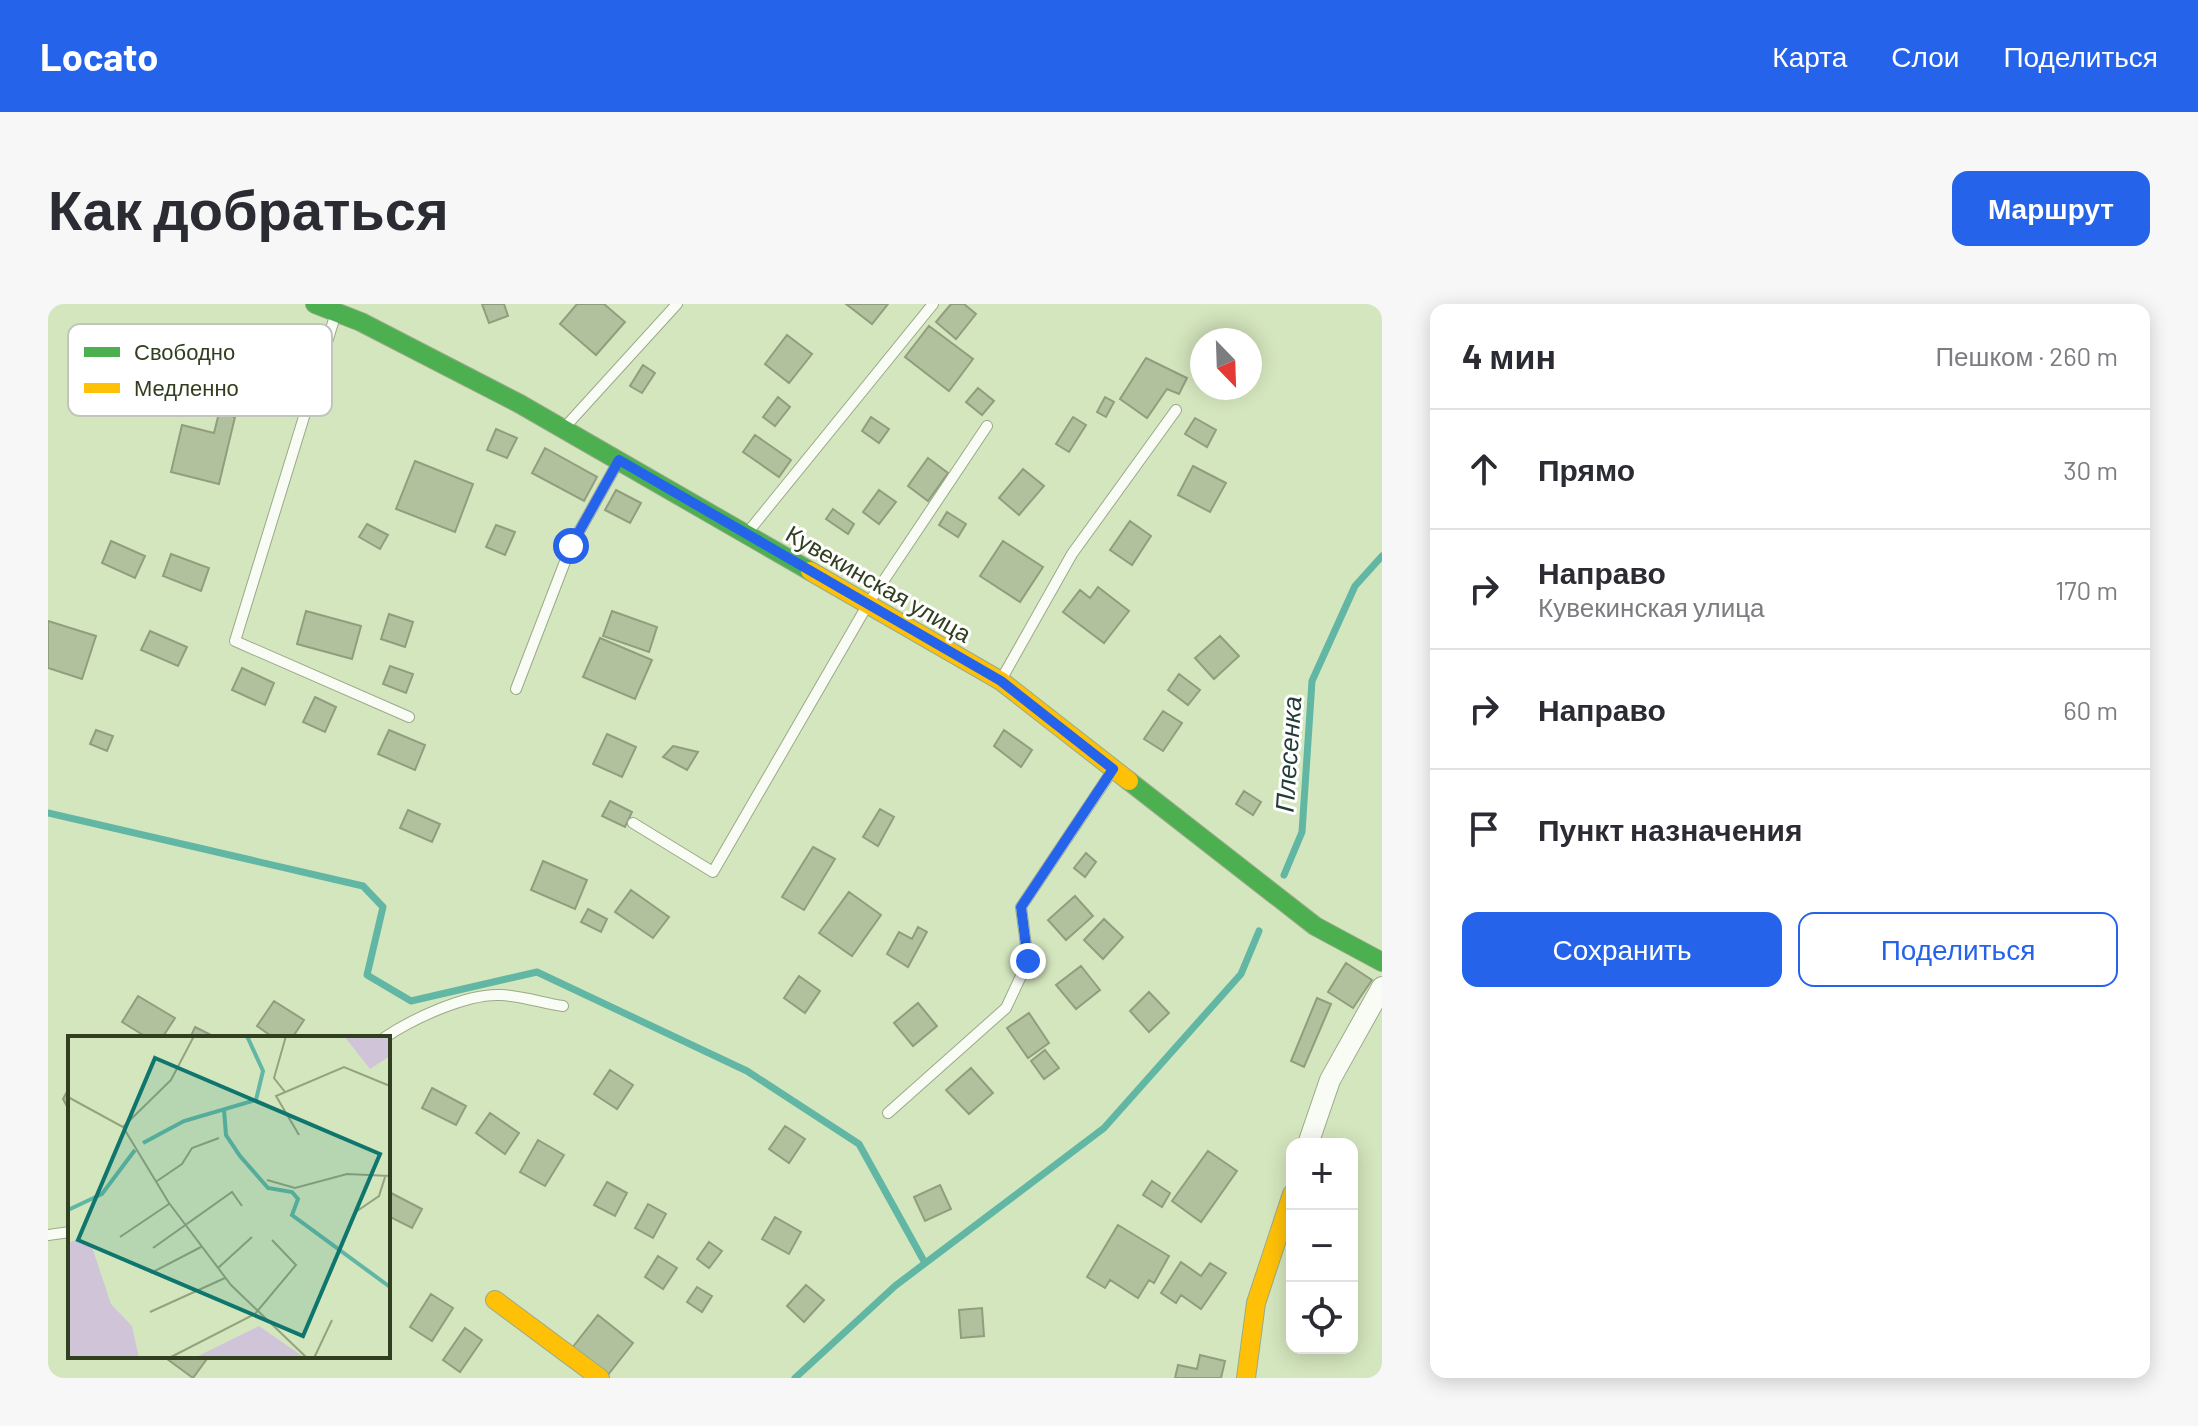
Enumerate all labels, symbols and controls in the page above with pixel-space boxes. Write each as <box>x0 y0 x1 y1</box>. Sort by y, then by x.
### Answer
text: Locato <box>40 33 158 79</box>
text: Карта <box>1772 39 1847 73</box>
text: Слои <box>1891 39 1959 73</box>
text: Поделиться <box>2003 39 2158 73</box>
button: Маршрут <box>1952 171 2150 246</box>
text: Как добраться <box>48 174 449 241</box>
legend <box>68 324 332 416</box>
north arrow <box>1190 328 1262 400</box>
text: 4 мин <box>1462 335 1556 376</box>
text: Свободно <box>134 338 235 365</box>
text: Пешком · 260 m <box>1935 340 2118 371</box>
text: Медленно <box>134 374 239 401</box>
icon: ahead <box>1462 447 1506 491</box>
text: Прямо <box>1538 451 1635 487</box>
text: 30 m <box>2063 454 2118 485</box>
street label: Кувекинская улица <box>781 518 977 648</box>
route start <box>553 528 589 564</box>
text: Направо <box>1538 554 1666 590</box>
icon: right <box>1462 567 1506 611</box>
text: 170 m <box>2055 574 2118 605</box>
text: Кувекинская улица <box>1538 591 1765 622</box>
icon: right <box>1462 687 1506 731</box>
text: Направо <box>1538 691 1666 727</box>
text: 60 m <box>2063 694 2118 725</box>
water label: Плесенка <box>1267 695 1307 813</box>
icon: arrive <box>1462 807 1506 851</box>
text: Пункт назначения <box>1538 811 1802 847</box>
button: Сохранить <box>1462 912 1782 987</box>
button: Поделиться <box>1798 912 2118 987</box>
route end <box>1010 943 1046 979</box>
inset map <box>68 1036 390 1358</box>
map controls <box>1286 1138 1358 1354</box>
button: + <box>1286 1138 1358 1210</box>
button: − <box>1286 1210 1358 1282</box>
button: locate <box>1286 1282 1358 1354</box>

